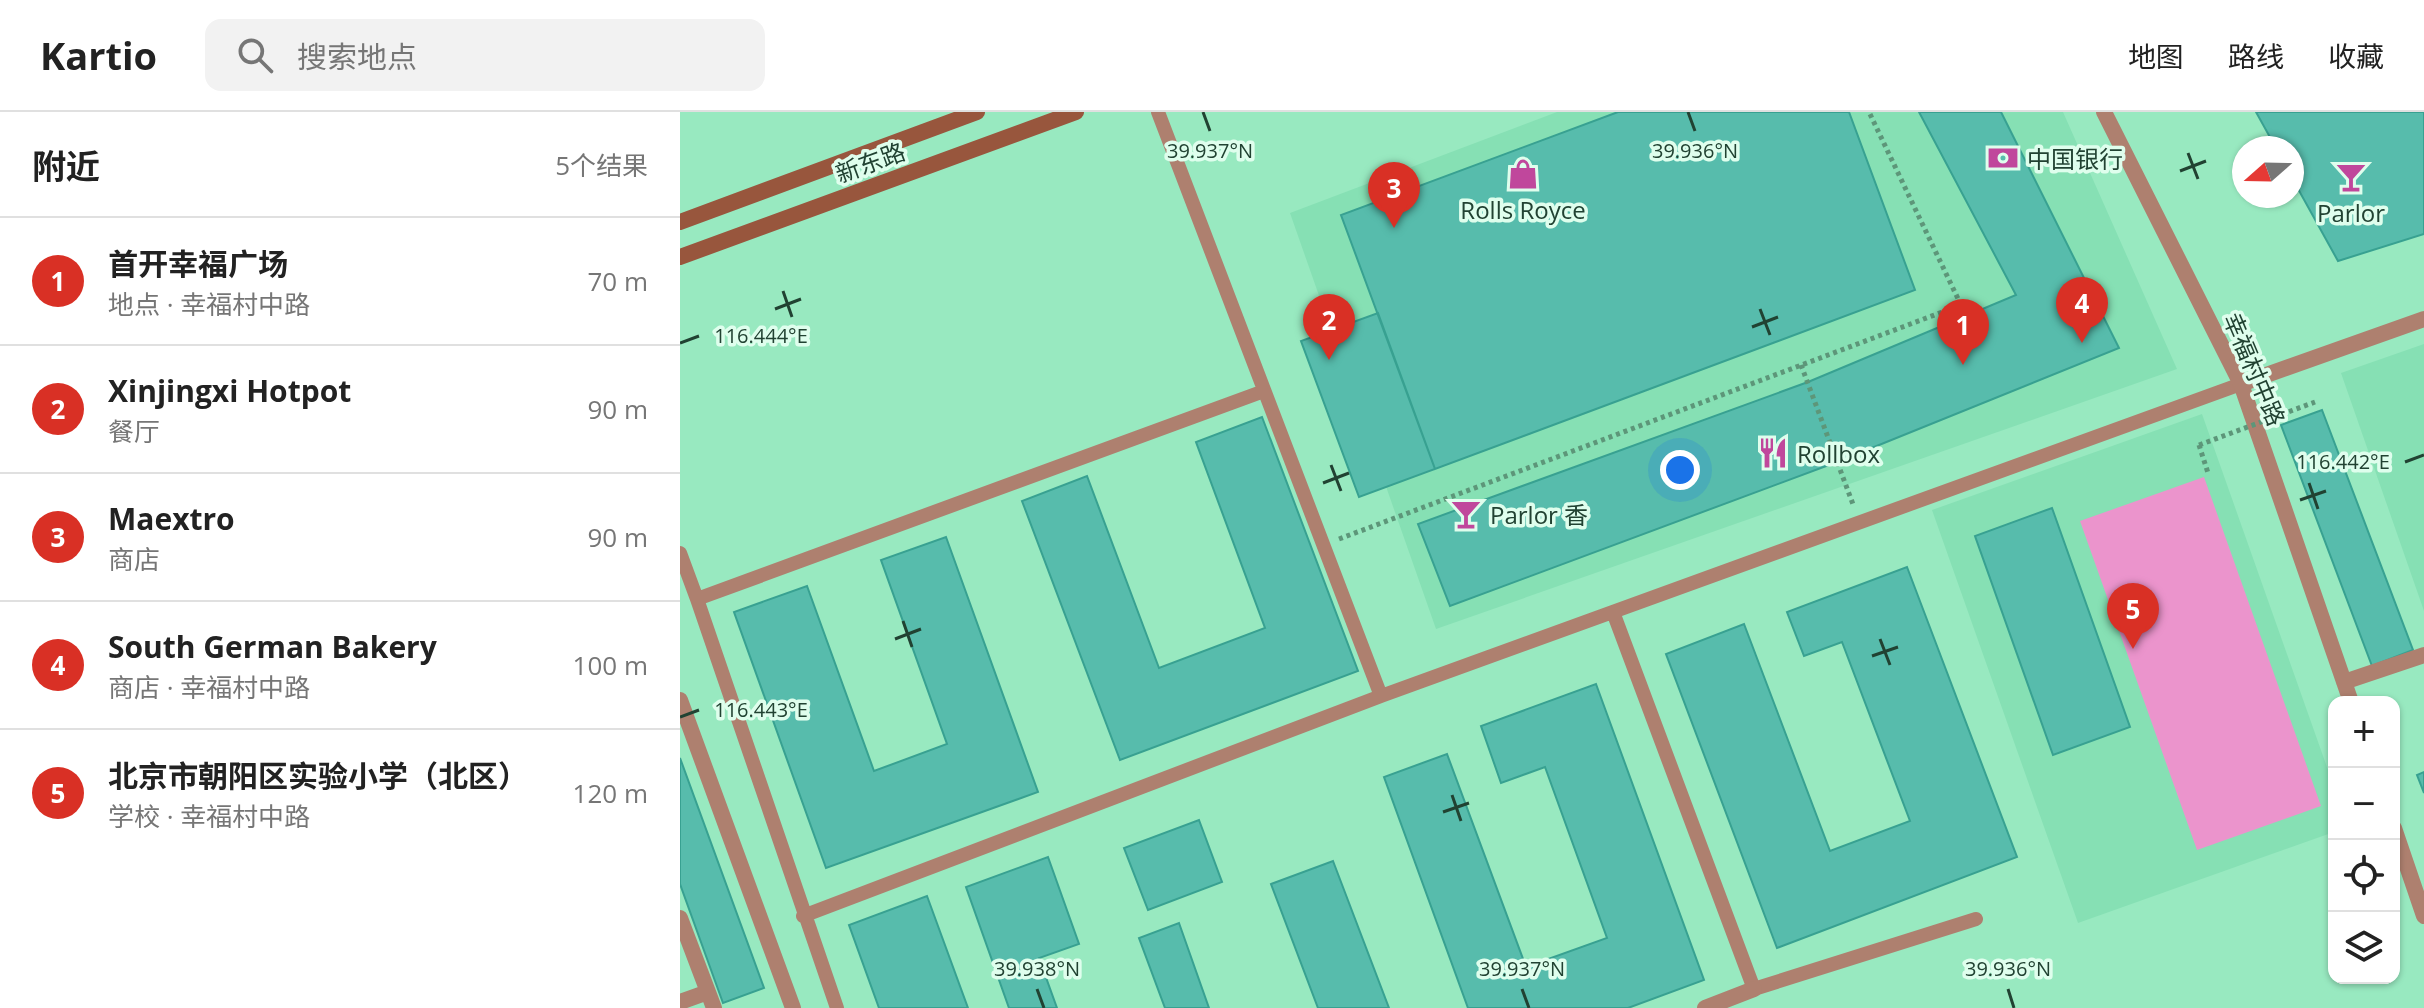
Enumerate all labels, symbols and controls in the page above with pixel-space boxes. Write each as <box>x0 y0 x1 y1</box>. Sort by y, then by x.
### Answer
search box <box>205 19 765 91</box>
text: Kartio <box>40 29 157 81</box>
icon: search <box>233 33 277 77</box>
text: 搜索地点 <box>297 36 417 77</box>
text: 地图 <box>2128 37 2184 75</box>
text: 路线 <box>2228 37 2284 75</box>
text: 收藏 <box>2328 37 2384 75</box>
street label: 新东路 <box>831 134 909 190</box>
north arrow <box>2232 136 2304 208</box>
text: 39.937°N <box>1167 137 1253 164</box>
text: 39.936°N <box>1652 137 1738 164</box>
bank icon: 中国银行 <box>1986 141 2020 175</box>
place label: 中国银行 <box>2027 142 2123 175</box>
text: 附近 <box>32 143 100 189</box>
text: 5个结果 <box>555 147 648 183</box>
shop icon: Rolls Royce <box>1506 157 1540 191</box>
bar icon: Parlor <box>2334 160 2368 194</box>
pin: 3 <box>1368 162 1420 228</box>
place label: Rolls Royce <box>1460 193 1586 226</box>
place label: Parlor <box>2317 196 2385 229</box>
text: 首开幸福广场 <box>108 243 288 284</box>
text: 1 <box>51 263 65 299</box>
text: 70 m <box>587 263 648 299</box>
pin: 4 <box>2056 277 2108 343</box>
text: 地点 · 幸福村中路 <box>108 286 310 322</box>
pin: 2 <box>1303 294 1355 360</box>
pin: 1 <box>1937 299 1989 365</box>
street label: 幸福村中路 <box>2216 307 2294 431</box>
text: 116.444°E <box>714 322 808 349</box>
text: Xinjingxi Hotpot <box>108 370 351 411</box>
text: 2 <box>51 391 65 427</box>
text: 90 m <box>587 391 648 427</box>
text: 餐厅 <box>108 413 160 449</box>
restaurant icon: Rollbox <box>1756 436 1790 470</box>
place label: Rollbox <box>1797 437 1880 470</box>
text: 116.442°E <box>2296 448 2390 475</box>
your location <box>1660 450 1700 490</box>
bar icon: Parlor 香 <box>1449 497 1483 531</box>
text: Maextro <box>108 498 235 539</box>
place label: Parlor 香 <box>1490 498 1588 531</box>
text: 3 <box>51 519 65 555</box>
text: 90 m <box>587 519 648 555</box>
text: 商店 <box>108 541 160 577</box>
pin: 5 <box>2107 583 2159 649</box>
text: South German Bakery <box>108 626 437 667</box>
text: 4 <box>51 647 65 683</box>
text: 100 m <box>573 647 648 683</box>
text: 商店 · 幸福村中路 <box>108 669 310 705</box>
text: 116.443°E <box>714 696 808 723</box>
map controls <box>2328 696 2400 984</box>
button: + <box>2328 696 2400 768</box>
text: 北京市朝阳区实验小学（北区） <box>108 755 528 796</box>
button: − <box>2328 768 2400 840</box>
text: 5 <box>51 775 65 811</box>
text: 120 m <box>573 775 648 811</box>
text: 学校 · 幸福村中路 <box>108 798 310 834</box>
button: locate <box>2328 840 2400 912</box>
button: layers <box>2328 912 2400 984</box>
text: 39.938°N <box>994 955 1080 982</box>
text: 39.937°N <box>1479 955 1565 982</box>
text: 39.936°N <box>1965 955 2051 982</box>

